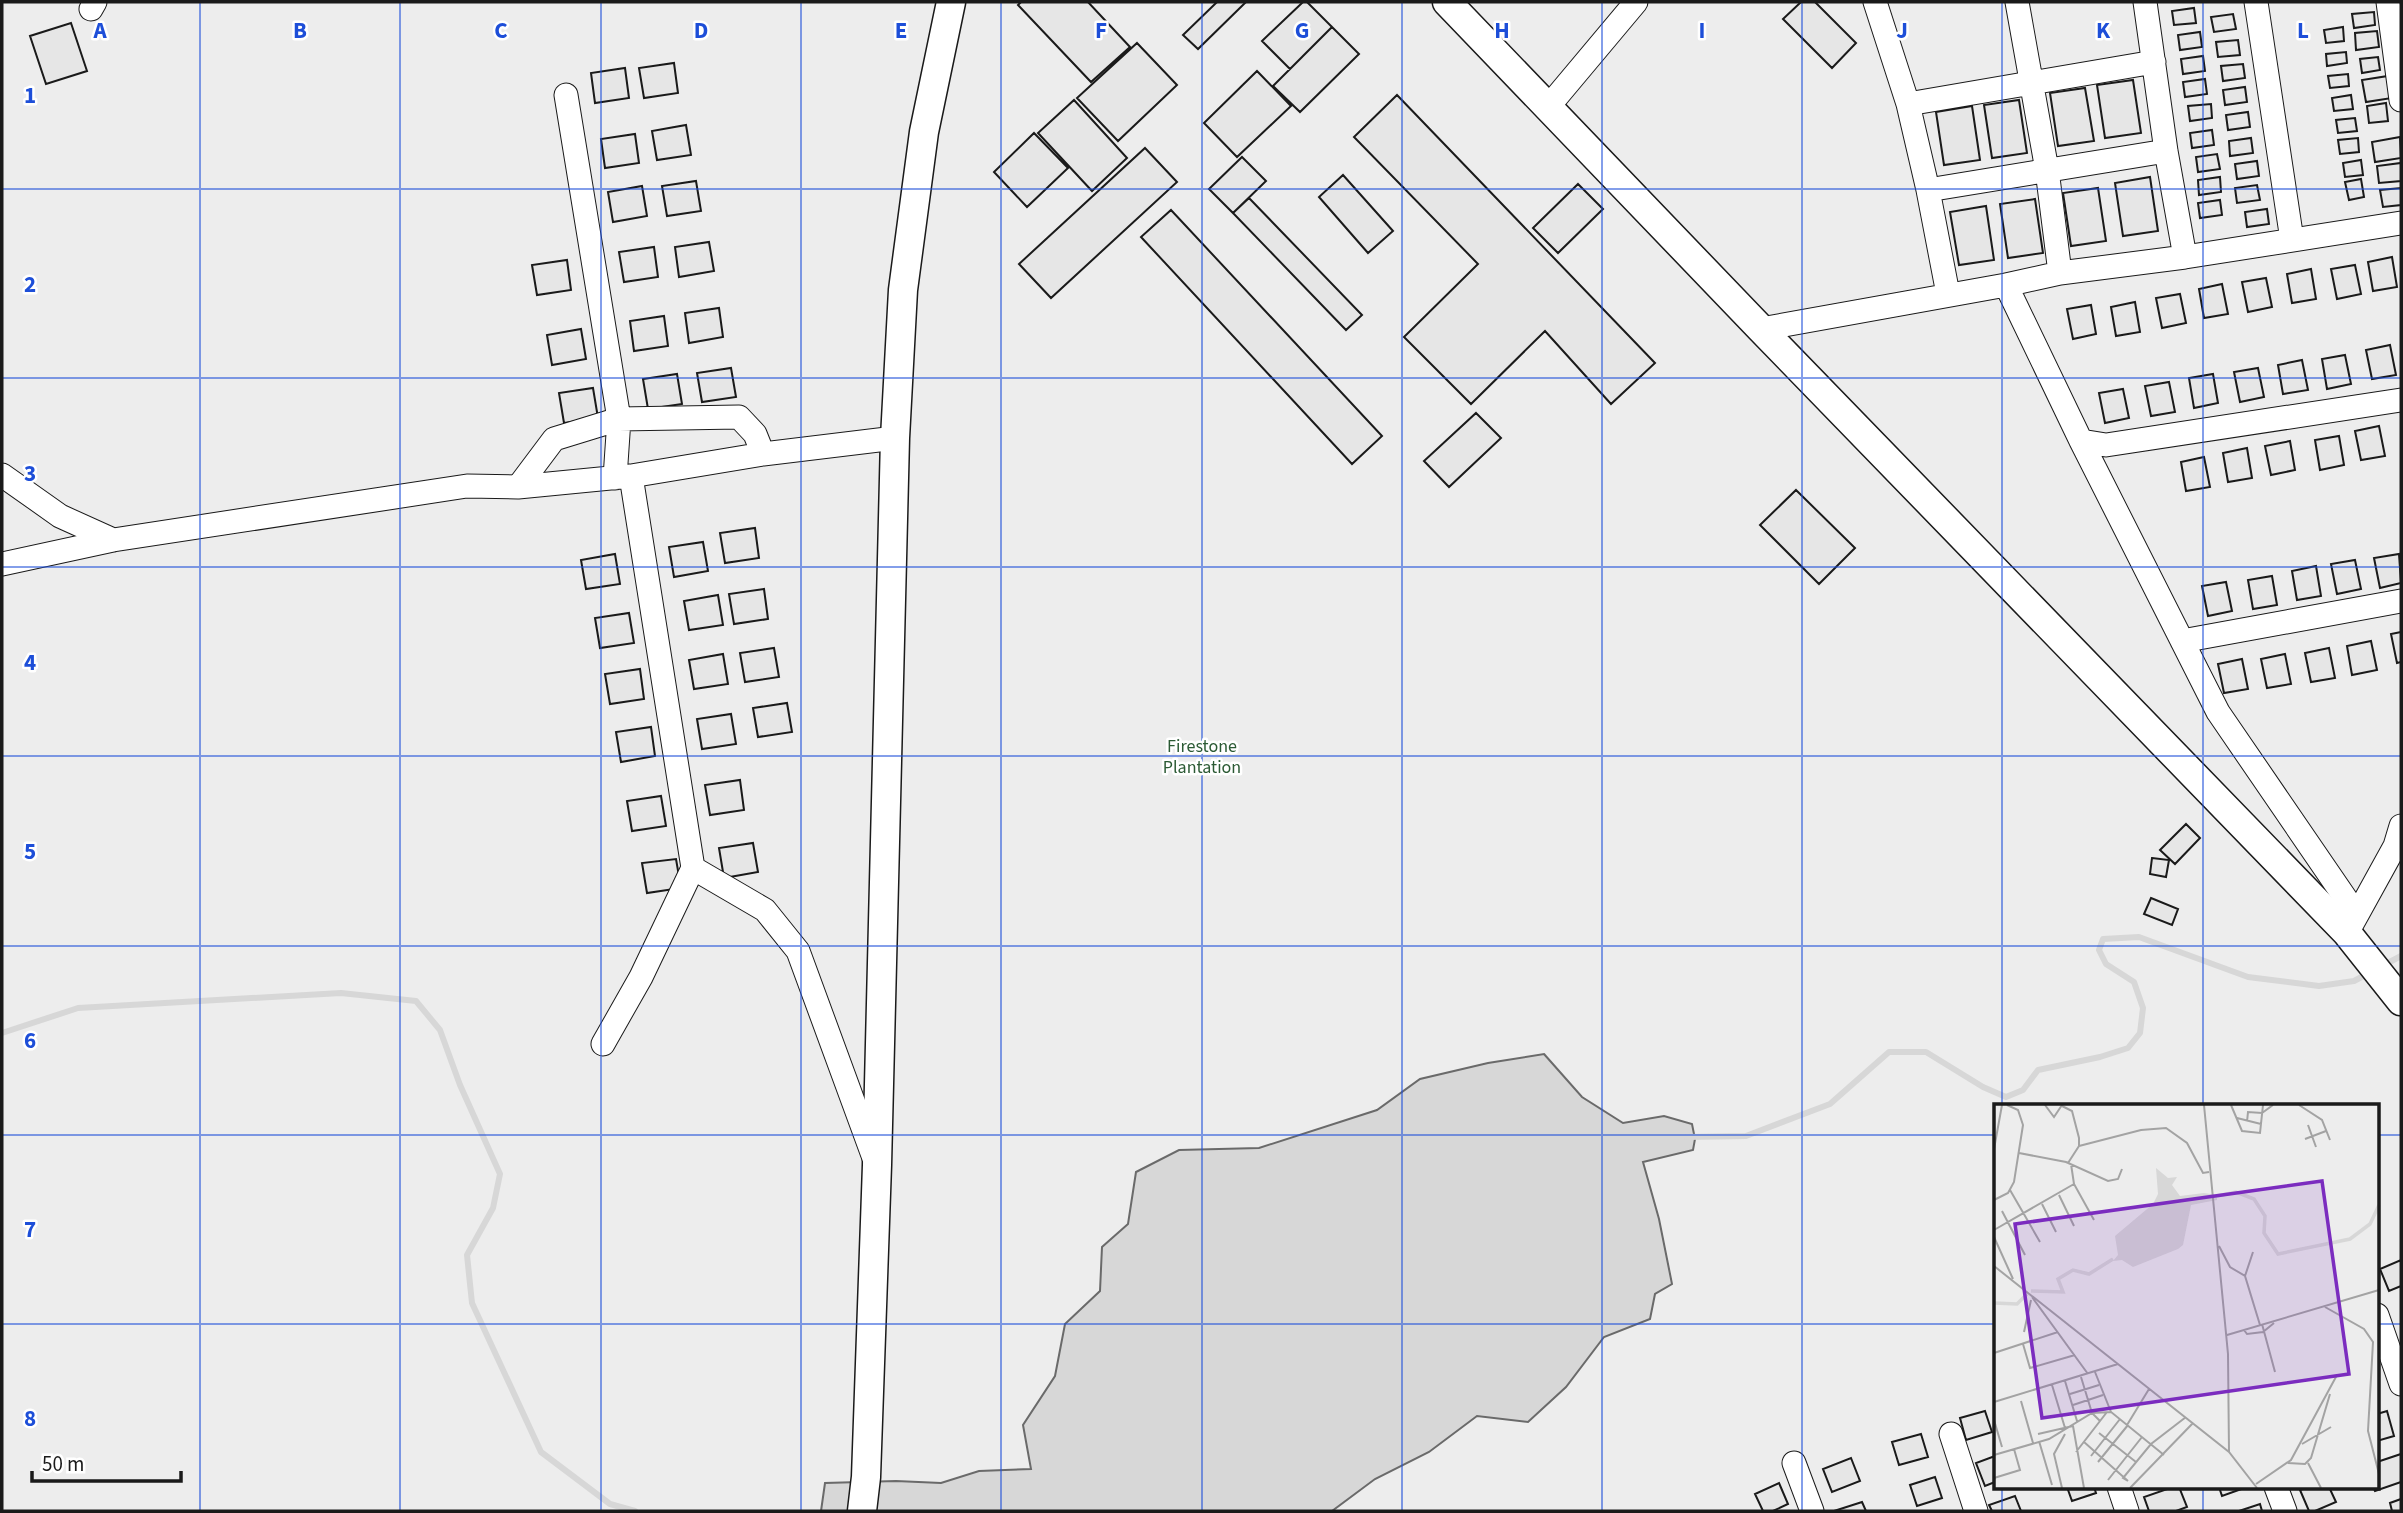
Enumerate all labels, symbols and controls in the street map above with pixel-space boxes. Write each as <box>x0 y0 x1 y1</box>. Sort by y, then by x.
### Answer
text: A <box>92 14 107 47</box>
text: B <box>293 14 307 47</box>
text: C <box>494 14 508 47</box>
text: D <box>694 14 708 47</box>
text: E <box>895 14 907 47</box>
text: F <box>1095 14 1107 47</box>
text: G <box>1295 14 1309 47</box>
text: H <box>1494 14 1510 47</box>
text: I <box>1699 14 1705 47</box>
text: J <box>1896 14 1908 47</box>
text: K <box>2096 14 2111 47</box>
text: L <box>2297 14 2309 47</box>
text: 1 <box>24 79 36 112</box>
text: 2 <box>24 268 36 301</box>
text: 3 <box>24 457 36 490</box>
text: 4 <box>24 646 36 679</box>
park label: Firestone Plantation <box>1163 734 1241 780</box>
text: 5 <box>24 835 36 868</box>
text: 6 <box>24 1024 36 1057</box>
inset map <box>1994 1104 2378 1488</box>
text: 7 <box>24 1213 36 1246</box>
text: 8 <box>24 1402 36 1435</box>
scale bar <box>32 1440 180 1484</box>
text: 50 m <box>42 1449 84 1479</box>

